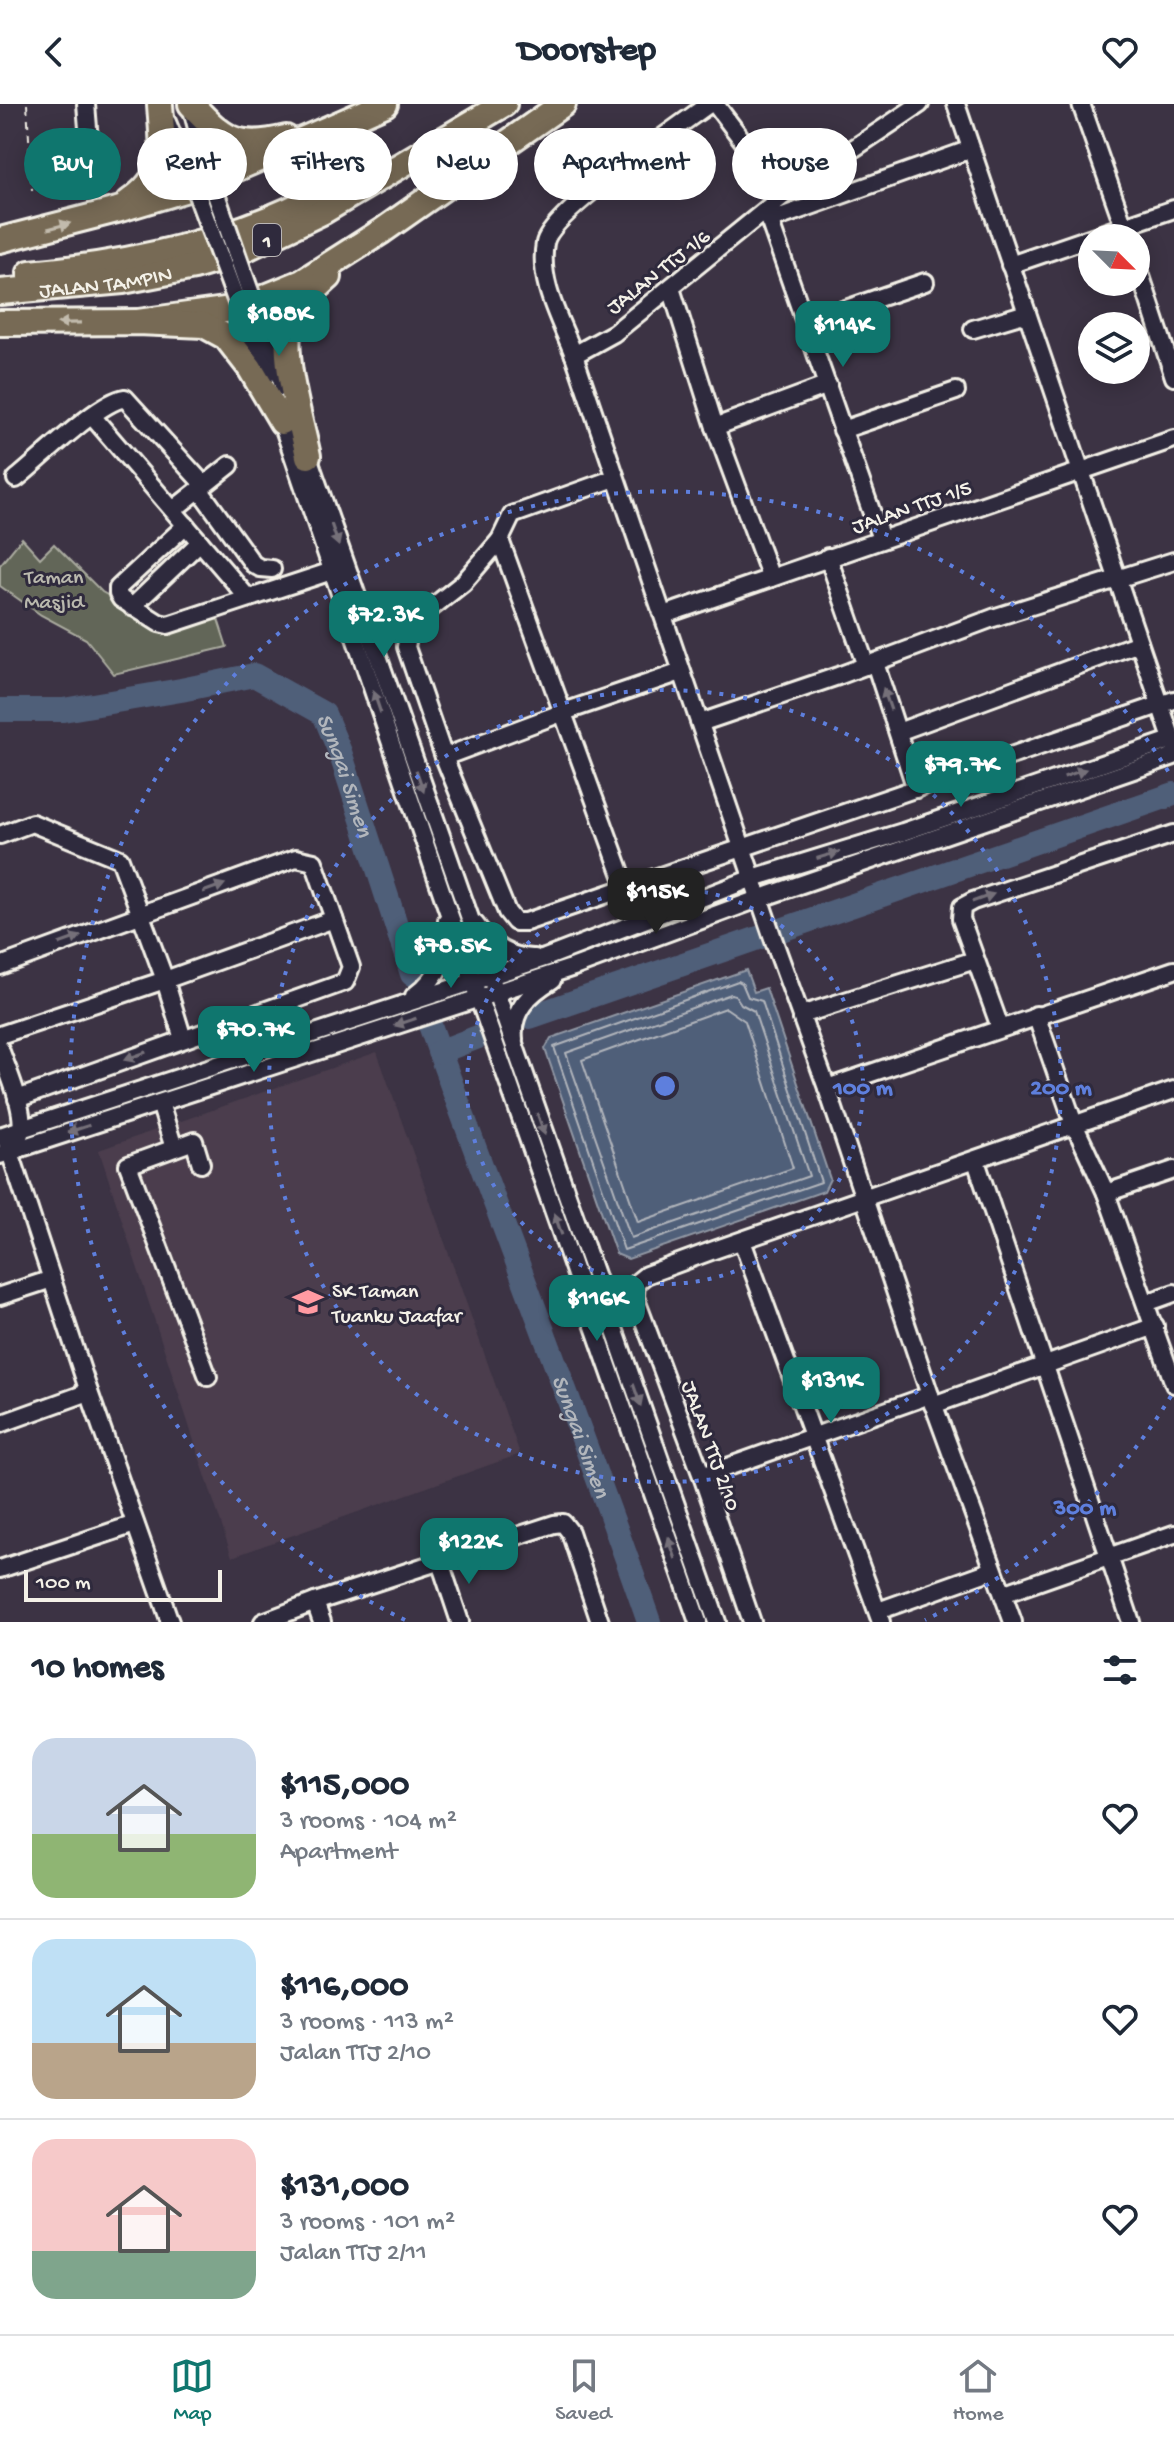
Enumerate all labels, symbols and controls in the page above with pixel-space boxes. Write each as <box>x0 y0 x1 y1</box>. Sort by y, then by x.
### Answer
icon: back <box>32 30 76 74</box>
icon: heart <box>1098 30 1142 74</box>
text: Doorstep <box>518 31 656 74</box>
chip: Buy <box>24 128 121 200</box>
chip: Rent <box>137 128 247 200</box>
chip: Filters <box>263 128 392 200</box>
chip: New <box>408 128 518 200</box>
chip: Apartment <box>534 128 716 200</box>
chip: House <box>732 128 857 200</box>
one-way arrow <box>46 219 71 231</box>
road number: 1 <box>253 224 281 256</box>
street label: JALAN TTJ 1/6 <box>602 224 717 322</box>
north arrow <box>1078 224 1150 296</box>
map controls <box>1078 224 1150 384</box>
street label: JALAN TAMPIN <box>38 263 175 305</box>
pin: $188K <box>223 290 335 358</box>
text: $188K <box>247 300 312 331</box>
pin: $114K <box>787 301 899 369</box>
text: $114K <box>813 311 873 342</box>
button: layers <box>1078 312 1150 384</box>
one-way arrow <box>56 316 81 329</box>
street label: JALAN TTJ 1/5 <box>849 476 976 541</box>
one-way arrow <box>330 523 342 547</box>
park label: Taman Masjid <box>23 566 86 617</box>
pin: $72.3K <box>319 591 449 659</box>
text: $72.3K <box>347 601 421 632</box>
one-way arrow <box>881 687 893 711</box>
one-way arrow <box>371 689 383 713</box>
water label: Sungai Simen <box>307 710 378 842</box>
pin: $79.7K <box>896 741 1026 809</box>
text: $79.7K <box>924 751 998 782</box>
one-way arrow <box>1063 766 1087 778</box>
one-way arrow <box>415 769 427 793</box>
one-way arrow <box>816 848 840 861</box>
pin: $115K <box>600 868 712 936</box>
text: $115K <box>626 878 686 909</box>
one-way arrow <box>202 881 226 893</box>
one-way arrow <box>971 891 995 904</box>
pin: $78.5K <box>386 922 516 990</box>
text: $78.5K <box>413 932 489 963</box>
one-way arrow <box>59 933 83 946</box>
pin: $70.7K <box>189 1006 319 1074</box>
text: $70.7K <box>216 1016 292 1047</box>
one-way arrow <box>392 1017 416 1029</box>
one-way arrow <box>123 1051 147 1063</box>
centre of rings <box>651 1072 679 1100</box>
text: 100 m <box>832 1075 893 1104</box>
text: 200 m <box>1030 1075 1092 1104</box>
one-way arrow <box>535 1112 547 1136</box>
one-way arrow <box>65 1124 89 1136</box>
one-way arrow <box>551 1212 564 1236</box>
pin: $116K <box>541 1275 653 1343</box>
place label: SK Taman Tuanku Jaafar <box>330 1280 464 1331</box>
school or university icon: SK Taman Tuanku Jaafar <box>291 1285 325 1319</box>
text: $116K <box>567 1285 627 1316</box>
pin: $131K <box>775 1357 887 1425</box>
text: $131K <box>801 1367 861 1398</box>
water label: Sungai Simen <box>543 1372 615 1503</box>
street label: JALAN TTJ 2/10 <box>674 1378 745 1515</box>
one-way arrow <box>631 1383 643 1407</box>
text: 300 m <box>1053 1495 1116 1524</box>
pin: $122K <box>413 1518 525 1586</box>
text: $122K <box>438 1528 500 1559</box>
one-way arrow <box>665 1536 678 1560</box>
scale bar <box>24 1566 222 1602</box>
text: 100 m <box>36 1571 91 1597</box>
icon: filters <box>1098 1648 1142 1692</box>
text: 10 homes <box>32 1650 163 1690</box>
text: $115,000 <box>280 1767 409 1807</box>
icon: home <box>96 1770 192 1866</box>
icon: heart <box>1098 1796 1142 1840</box>
text: 3 rooms · 104 m² <box>280 1807 457 1838</box>
text: Apartment <box>280 1838 397 1869</box>
text: $116,000 <box>280 1968 409 2008</box>
icon: home <box>96 1971 192 2067</box>
icon: heart <box>1098 1997 1142 2041</box>
text: 3 rooms · 113 m² <box>280 2008 454 2039</box>
text: Jalan TTJ 2/10 <box>280 2039 431 2070</box>
text: $131,000 <box>280 2168 409 2208</box>
icon: home <box>96 2171 192 2267</box>
icon: heart <box>1098 2197 1142 2241</box>
text: 3 rooms · 101 m² <box>280 2208 455 2239</box>
text: Jalan TTJ 2/11 <box>280 2239 427 2270</box>
tab: Map <box>170 2354 214 2428</box>
tab: Saved <box>555 2354 612 2428</box>
tab: Home <box>953 2354 1004 2428</box>

